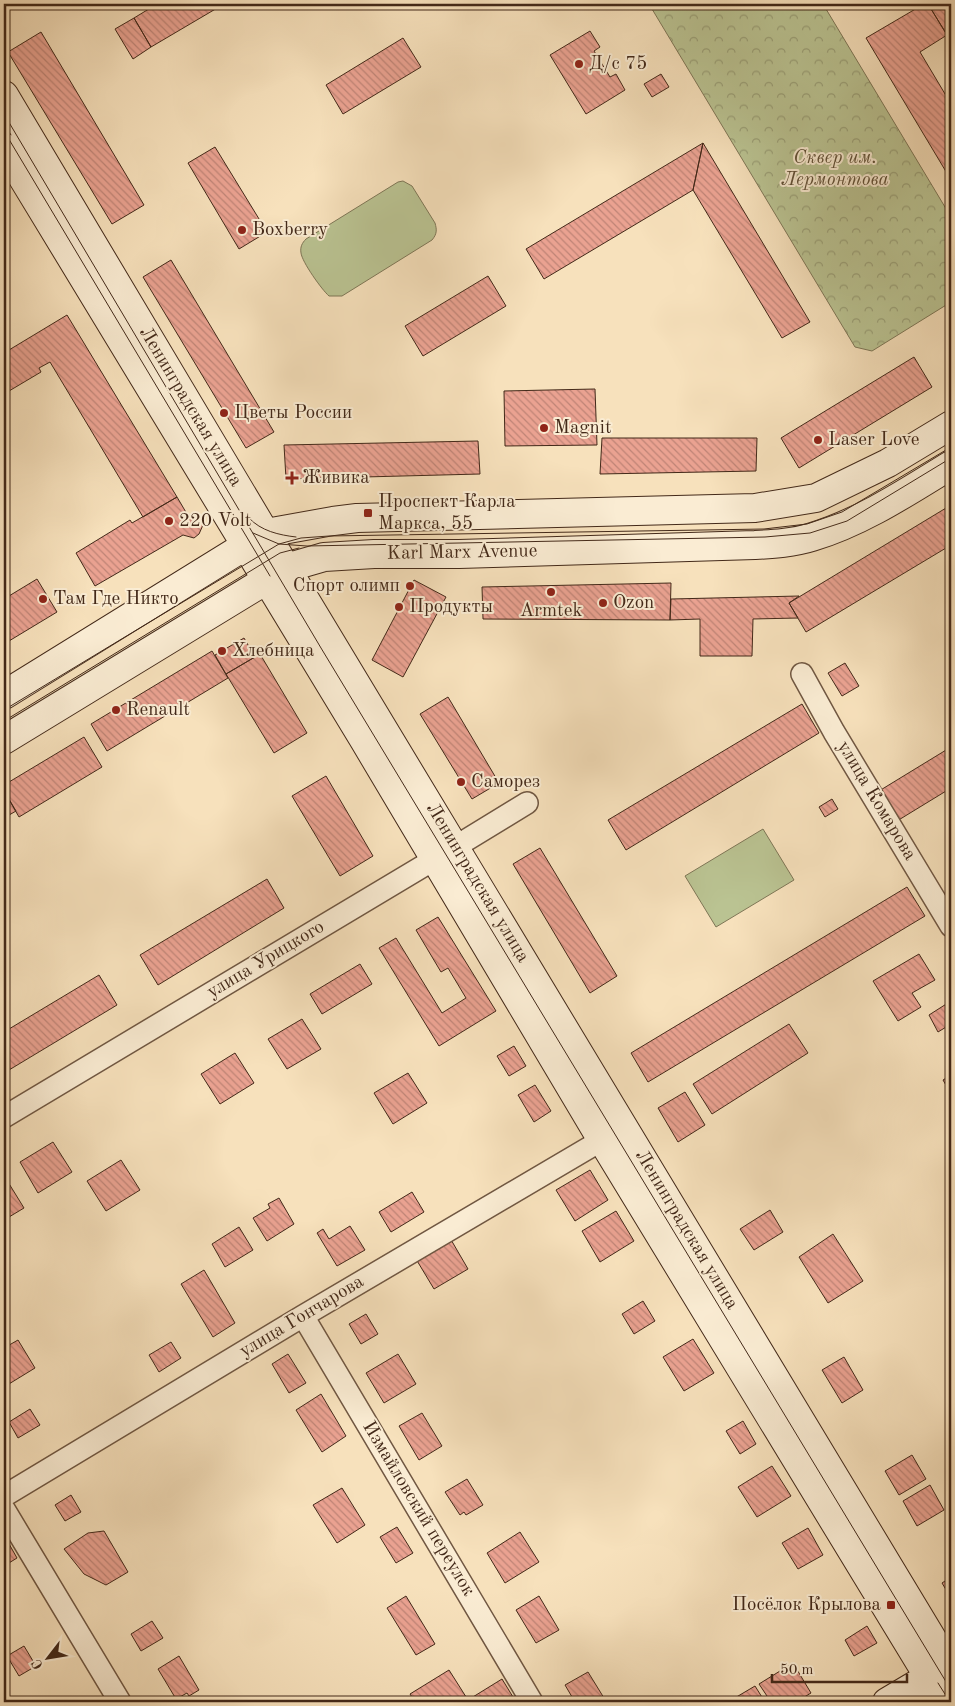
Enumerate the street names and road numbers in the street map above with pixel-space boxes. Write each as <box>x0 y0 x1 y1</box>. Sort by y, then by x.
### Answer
street label: Ленинградская улица <box>135 324 245 491</box>
street label: Karl Marx Avenue <box>387 542 537 564</box>
street label: улица Комарова <box>833 738 919 864</box>
street label: Ленинградская улица <box>422 800 532 967</box>
street label: улица Урицкого <box>204 918 328 1002</box>
street label: Ленинградская улица <box>631 1147 741 1314</box>
street label: улица Гончарова <box>237 1272 368 1362</box>
street label: Измайловский переулок <box>358 1418 478 1600</box>

